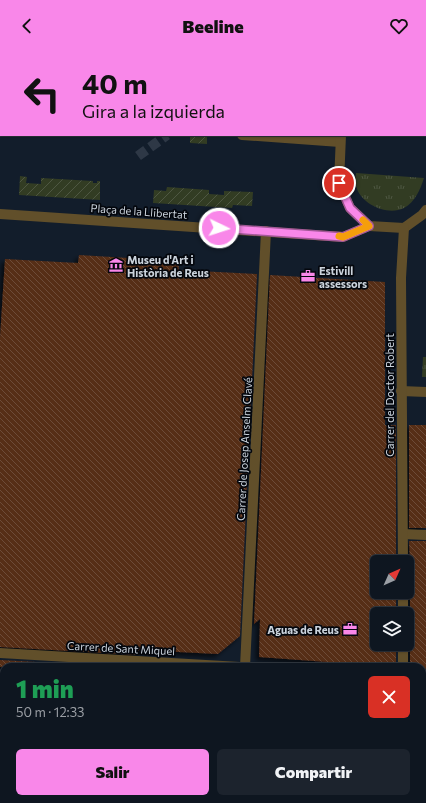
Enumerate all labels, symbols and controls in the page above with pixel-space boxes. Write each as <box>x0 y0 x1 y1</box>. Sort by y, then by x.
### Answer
icon: back <box>16 15 38 37</box>
text: Beeline <box>182 15 244 37</box>
icon: heart <box>388 15 410 37</box>
text: 40 m <box>82 66 148 100</box>
icon: left <box>16 68 68 120</box>
text: Gira a la izquierda <box>82 100 225 122</box>
pin <box>322 166 356 200</box>
icon: arrive <box>328 172 350 194</box>
street label: Plaça de la Llibertat <box>90 201 188 221</box>
position arrow <box>198 207 240 249</box>
place label: Museu d'Art i Història de Reus <box>127 253 209 279</box>
museum icon: Museu d'Art i Història de Reus <box>108 257 124 273</box>
place label: Estivill assessors <box>319 264 367 290</box>
office icon: Estivill assessors <box>300 268 316 284</box>
street label: Carrer del Doctor Robert <box>383 333 396 457</box>
street label: Carrer de Josep Anselm Clavé <box>234 377 255 521</box>
north arrow <box>370 555 414 599</box>
map controls <box>370 555 414 651</box>
button: layers <box>370 607 414 651</box>
office icon: Aguas de Reus <box>342 621 358 637</box>
place label: Aguas de Reus <box>267 623 339 636</box>
street label: Carrer de Sant Miquel <box>67 639 175 657</box>
text: 1 min <box>16 674 74 703</box>
button: close <box>368 676 410 718</box>
text: 50 m · 12:33 <box>16 704 84 720</box>
button: Salir <box>16 749 209 795</box>
button: Compartir <box>217 749 410 795</box>

